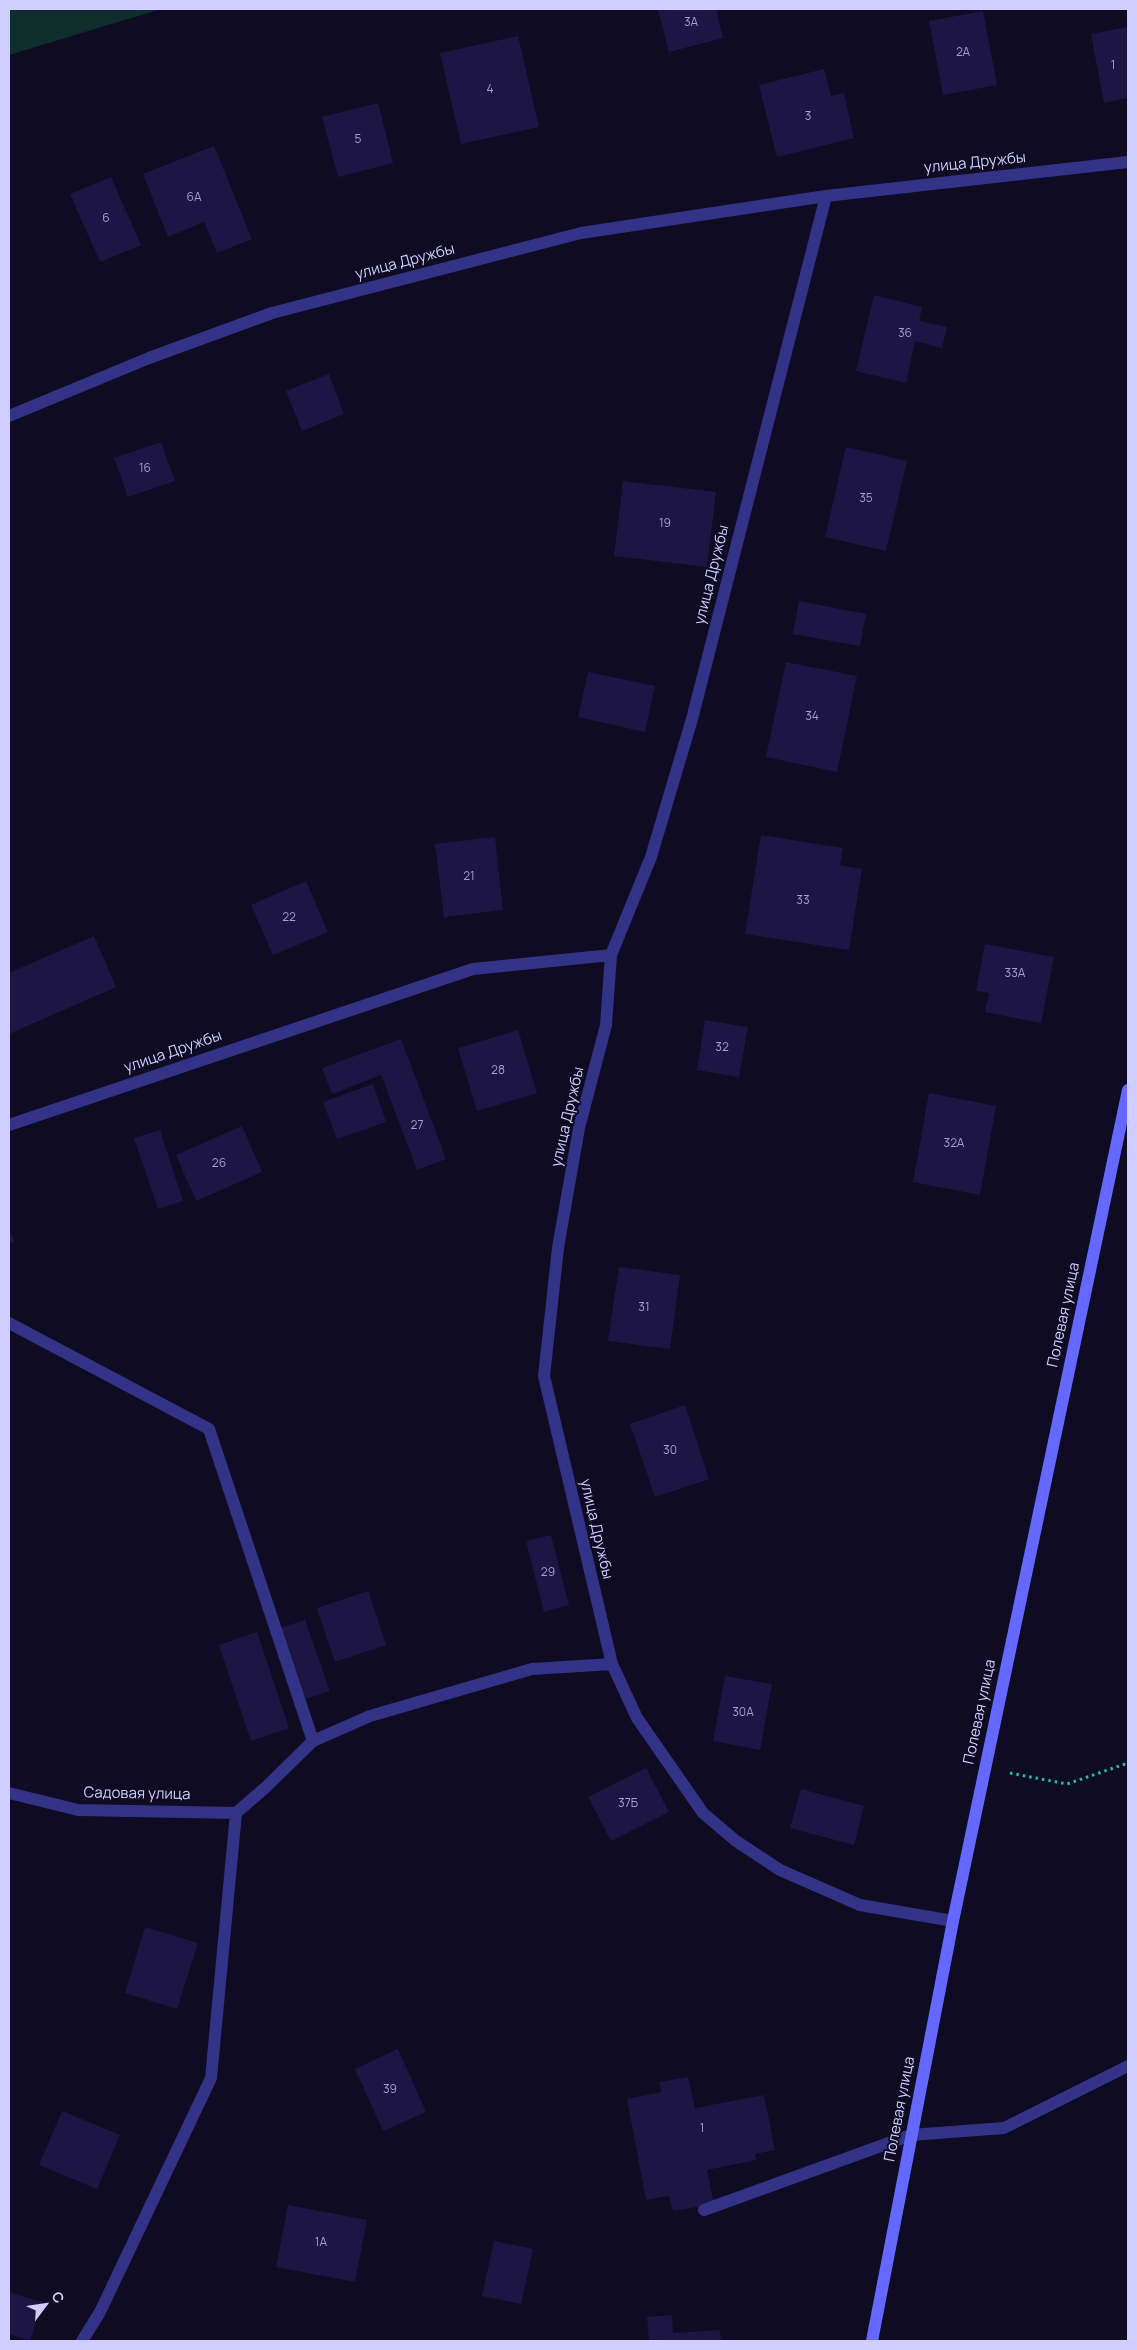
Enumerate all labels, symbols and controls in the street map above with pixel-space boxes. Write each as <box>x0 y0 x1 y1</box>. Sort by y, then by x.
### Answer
house number: 3А <box>684 16 698 30</box>
house number: 2А <box>956 46 970 60</box>
house number: 1 <box>1111 59 1115 73</box>
house number: 4 <box>486 83 494 97</box>
house number: 3 <box>805 110 811 124</box>
house number: 5 <box>355 133 361 147</box>
street label: улица Дружбы <box>923 149 1027 177</box>
house number: 6А <box>186 191 202 205</box>
house number: 6 <box>102 212 110 226</box>
street label: улица Дружбы <box>353 240 457 284</box>
house number: 36 <box>898 327 912 341</box>
house number: 16 <box>139 462 151 476</box>
house number: 35 <box>859 492 873 506</box>
house number: 19 <box>659 517 671 531</box>
street label: улица Дружбы <box>691 523 733 627</box>
house number: 34 <box>805 710 819 724</box>
house number: 21 <box>463 870 475 884</box>
house number: 33 <box>796 894 810 908</box>
house number: 22 <box>282 911 296 925</box>
house number: 33А <box>1005 967 1025 981</box>
street label: улица Дружбы <box>122 1027 224 1077</box>
house number: 32 <box>715 1041 729 1055</box>
house number: 28 <box>491 1064 505 1078</box>
street label: улица Дружбы <box>548 1065 588 1169</box>
house number: 27 <box>411 1119 423 1133</box>
house number: 32А <box>944 1137 964 1151</box>
house number: 26 <box>212 1157 226 1171</box>
street label: Полевая улица <box>1044 1261 1084 1369</box>
house number: 31 <box>638 1301 650 1315</box>
house number: 30 <box>663 1444 677 1458</box>
street label: улица Дружбы <box>576 1477 616 1581</box>
house number: 29 <box>541 1566 555 1580</box>
street label: Полевая улица <box>960 1658 1000 1766</box>
house number: 30А <box>732 1706 754 1720</box>
street label: Садовая улица <box>83 1784 191 1804</box>
house number: 37Б <box>618 1797 638 1811</box>
street label: Полевая улица <box>881 2055 919 2163</box>
house number: 39 <box>383 2083 397 2097</box>
house number: 1 <box>700 2122 704 2136</box>
house number: 1А <box>315 2236 327 2250</box>
north arrow <box>20 2280 70 2330</box>
text: С <box>47 2288 69 2306</box>

